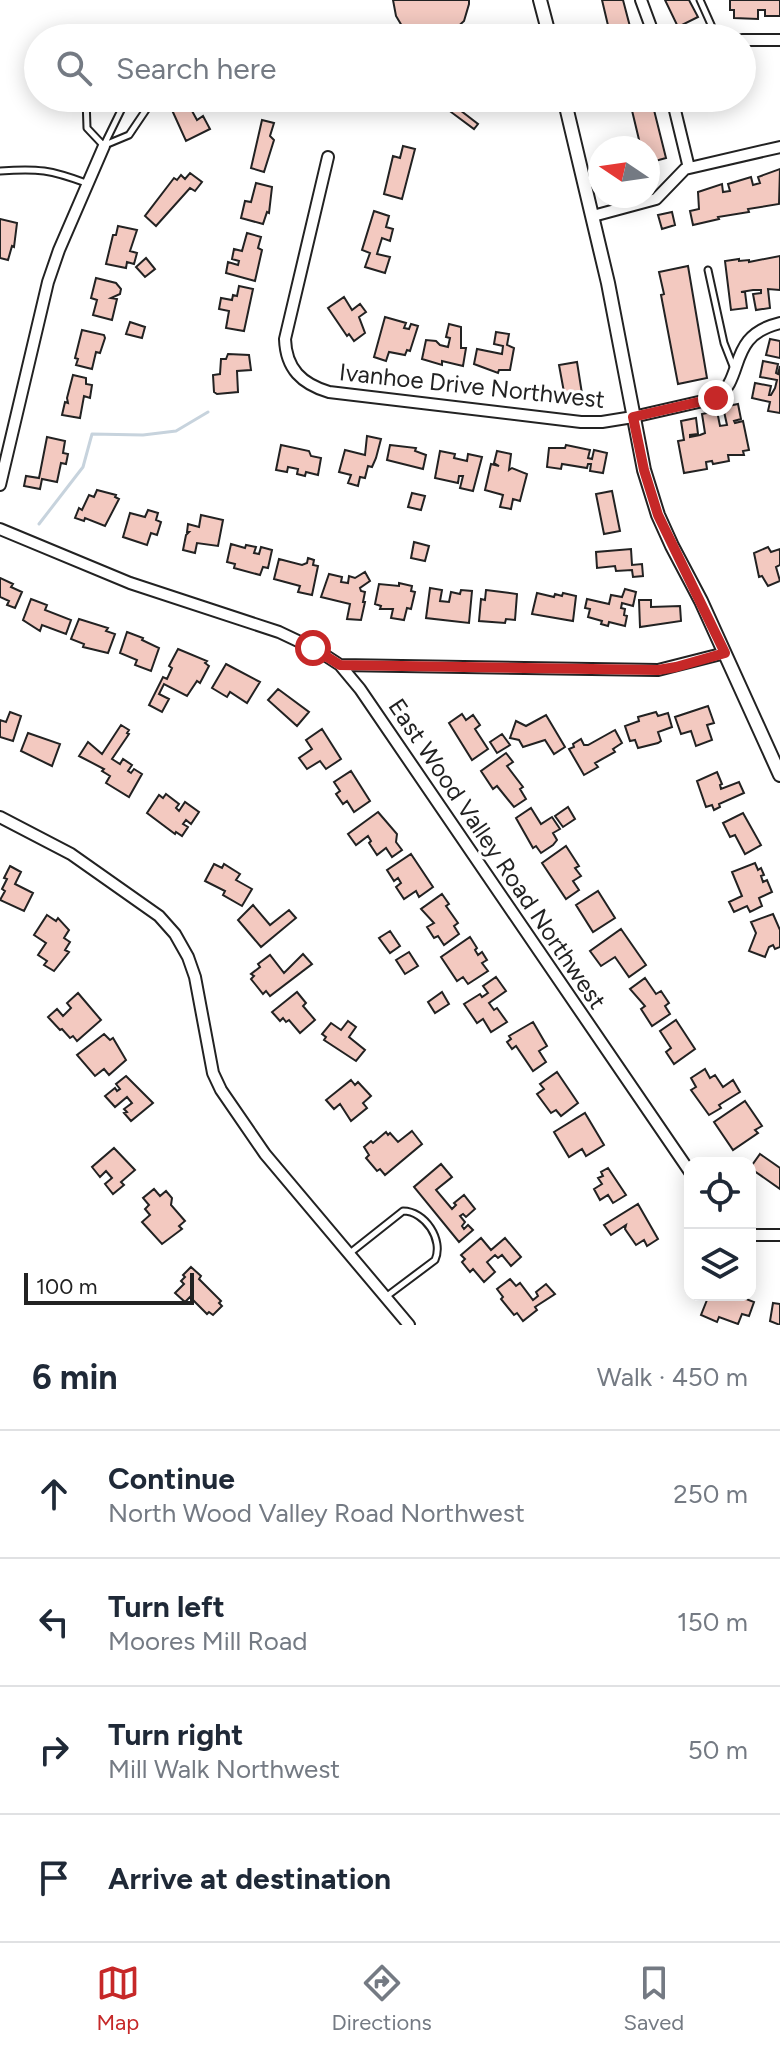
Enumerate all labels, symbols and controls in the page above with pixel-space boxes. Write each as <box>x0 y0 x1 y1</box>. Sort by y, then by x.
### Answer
search box <box>24 24 756 112</box>
icon: search <box>52 46 96 90</box>
text: Search here <box>116 50 276 87</box>
north arrow <box>588 136 660 208</box>
street label: Ivanhoe Drive Northwest <box>338 357 606 414</box>
route end <box>698 380 734 416</box>
route start <box>295 630 331 666</box>
street label: East Wood Valley Road Northwest <box>382 693 612 1015</box>
map controls <box>684 1157 756 1301</box>
button: locate <box>684 1157 756 1229</box>
button: layers <box>684 1229 756 1301</box>
scale bar <box>24 1269 194 1305</box>
text: 100 m <box>36 1273 97 1300</box>
text: 6 min <box>32 1357 118 1398</box>
text: Walk · 450 m <box>597 1361 748 1393</box>
text: Continue <box>108 1460 235 1497</box>
icon: ahead <box>32 1472 76 1516</box>
text: 250 m <box>673 1478 748 1510</box>
text: North Wood Valley Road Northwest <box>108 1497 525 1529</box>
text: Turn left <box>108 1588 225 1625</box>
icon: left <box>32 1600 76 1644</box>
text: 150 m <box>677 1606 748 1638</box>
text: Moores Mill Road <box>108 1625 307 1657</box>
text: Turn right <box>108 1716 243 1753</box>
icon: right <box>32 1728 76 1772</box>
text: 50 m <box>688 1734 748 1766</box>
text: Mill Walk Northwest <box>108 1753 340 1785</box>
icon: arrive <box>32 1856 76 1900</box>
text: Arrive at destination <box>108 1860 391 1897</box>
tab: Map <box>96 1961 140 2036</box>
tab: Directions <box>332 1961 432 2036</box>
tab: Saved <box>623 1961 684 2036</box>

